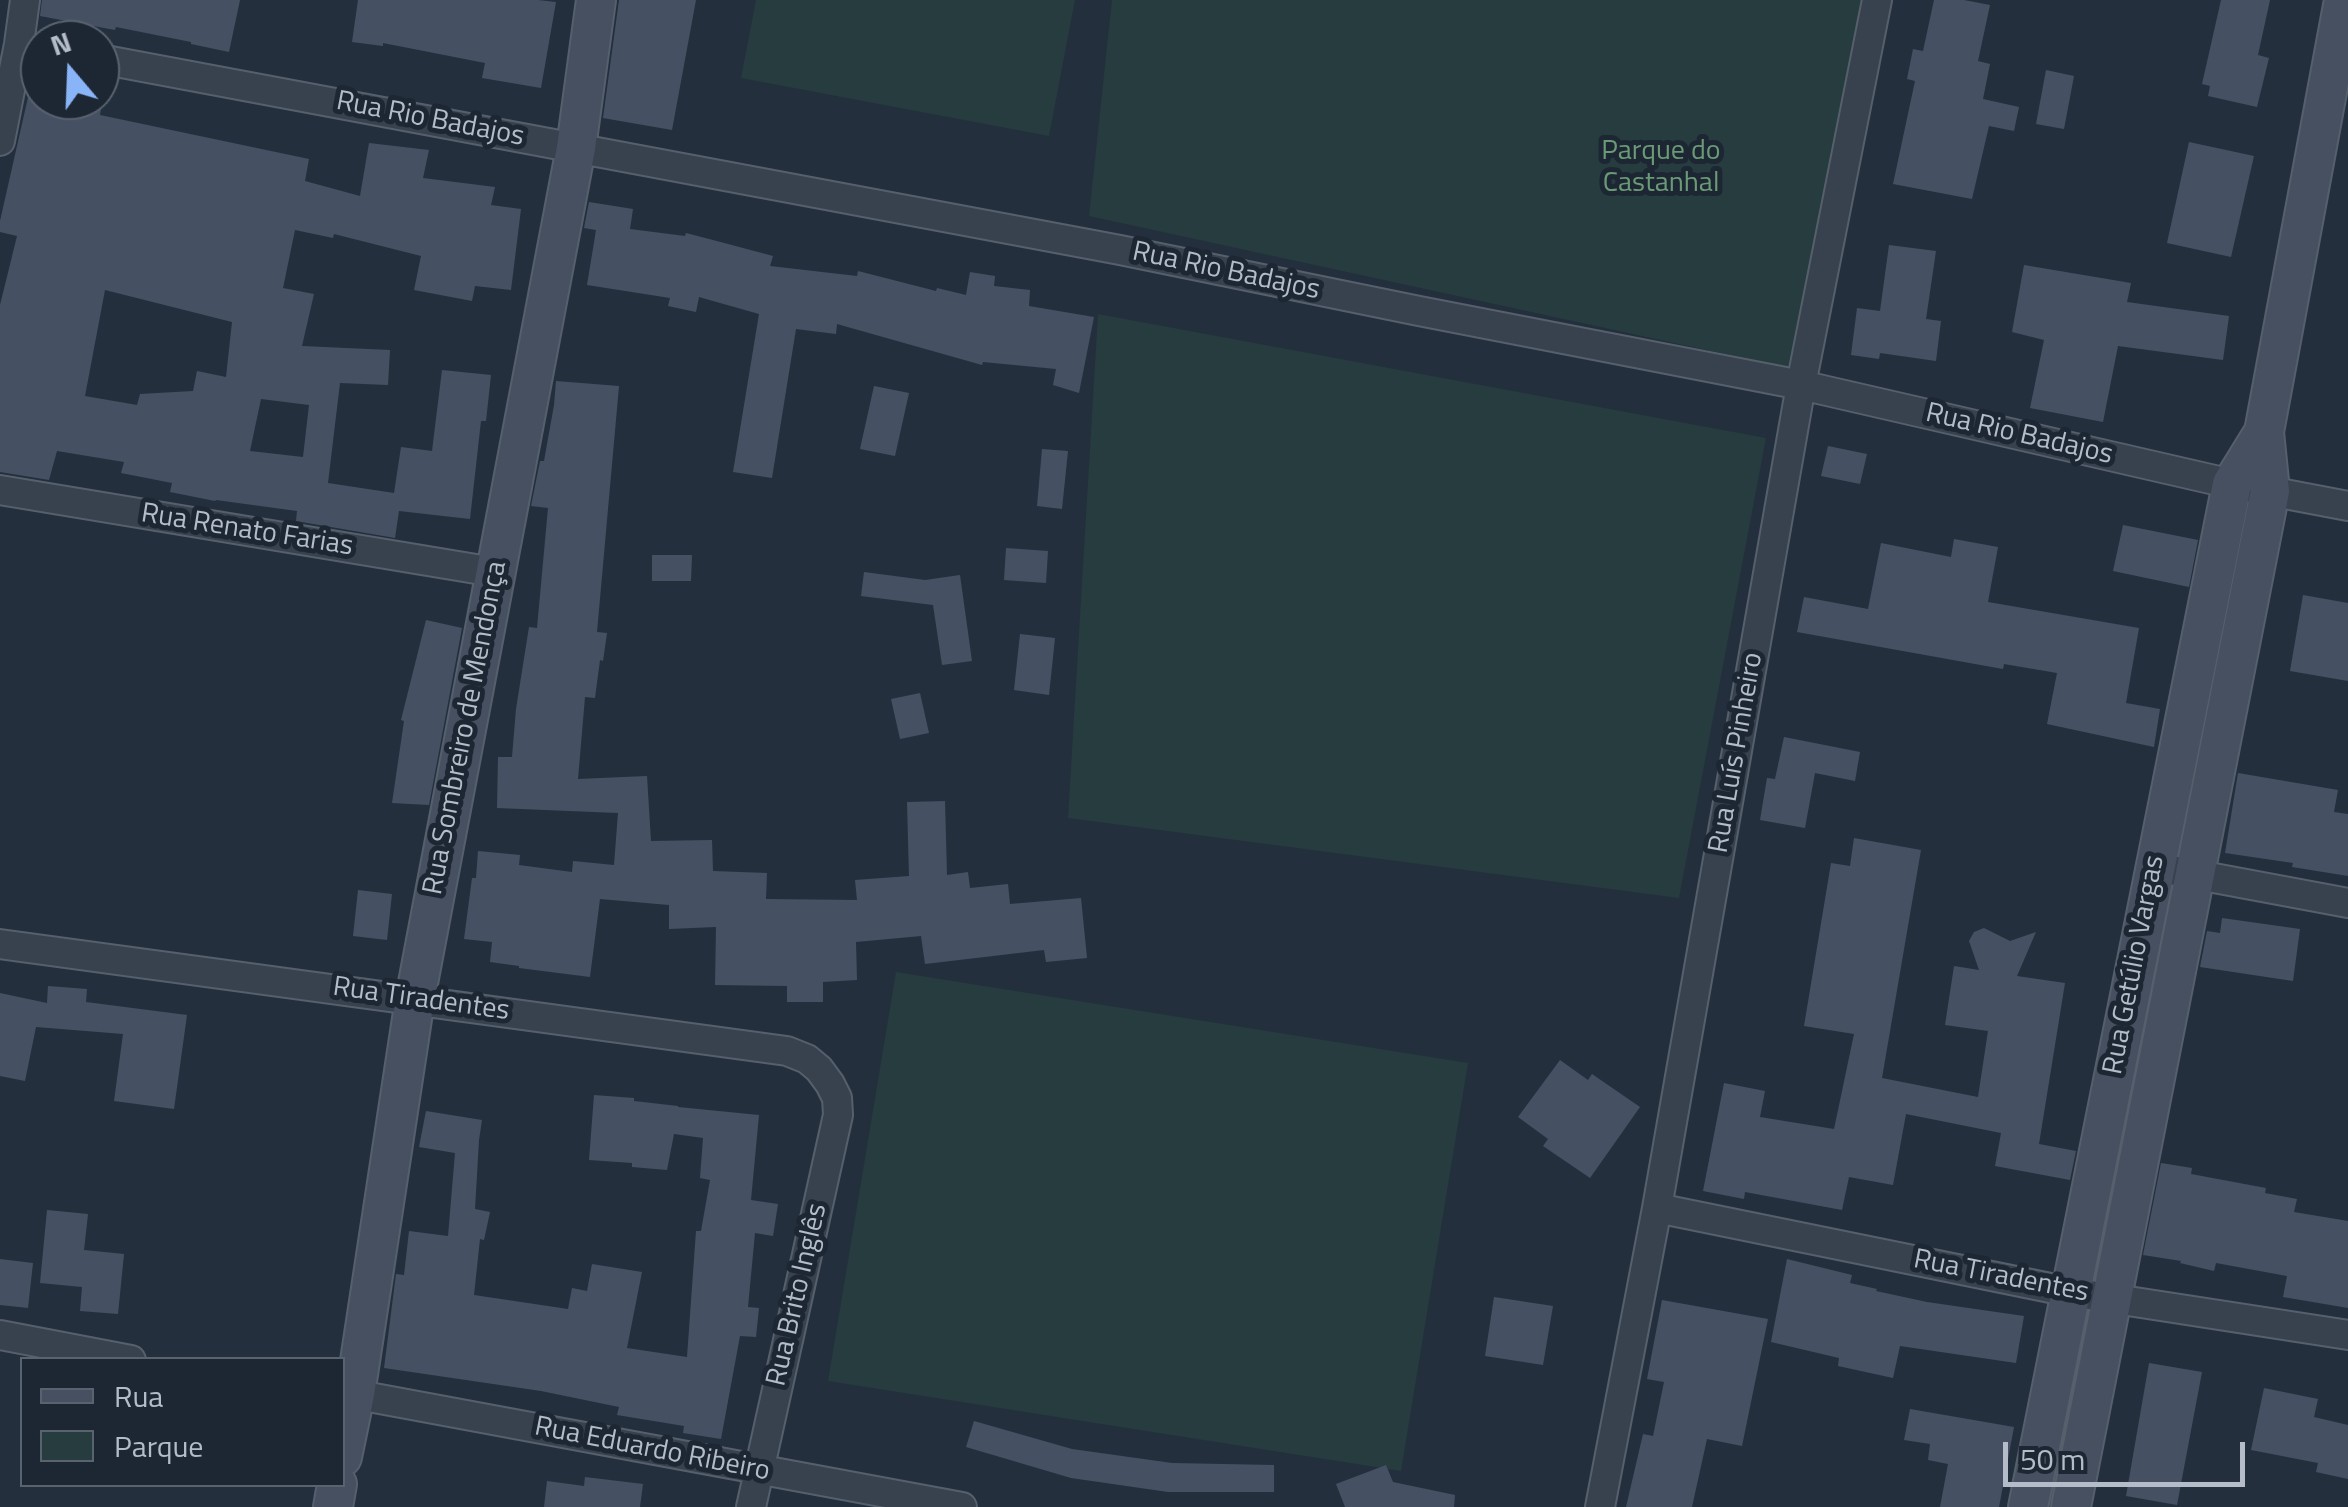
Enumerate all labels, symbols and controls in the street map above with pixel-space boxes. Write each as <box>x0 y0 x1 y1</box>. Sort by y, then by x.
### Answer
north arrow <box>20 20 120 120</box>
text: N <box>45 20 77 67</box>
street label: Rua Rio Badajos <box>333 85 527 155</box>
park label: Parque do Castanhal <box>1601 135 1721 201</box>
street label: Rua Rio Badajos <box>1129 236 1323 308</box>
street label: Rua Rio Badajos <box>1922 397 2116 473</box>
street label: Rua Renato Farias <box>139 498 355 564</box>
street label: Rua Sombreiro de Mendonça <box>417 558 515 898</box>
street label: Rua Luís Pinheiro <box>1703 650 1771 856</box>
street label: Rua Getúlio Vargas <box>2097 853 2173 1077</box>
street label: Rua Tiradentes <box>331 971 511 1029</box>
street label: Rua Brito Inglês <box>761 1201 835 1389</box>
street label: Rua Tiradentes <box>1911 1244 2091 1310</box>
legend <box>20 1357 345 1487</box>
text: Rua <box>114 1373 163 1419</box>
street label: Rua Eduardo Ribeiro <box>532 1411 772 1489</box>
scale bar <box>2008 1422 2250 1484</box>
text: Parque <box>114 1423 204 1469</box>
text: 50 m <box>2020 1436 2085 1482</box>

